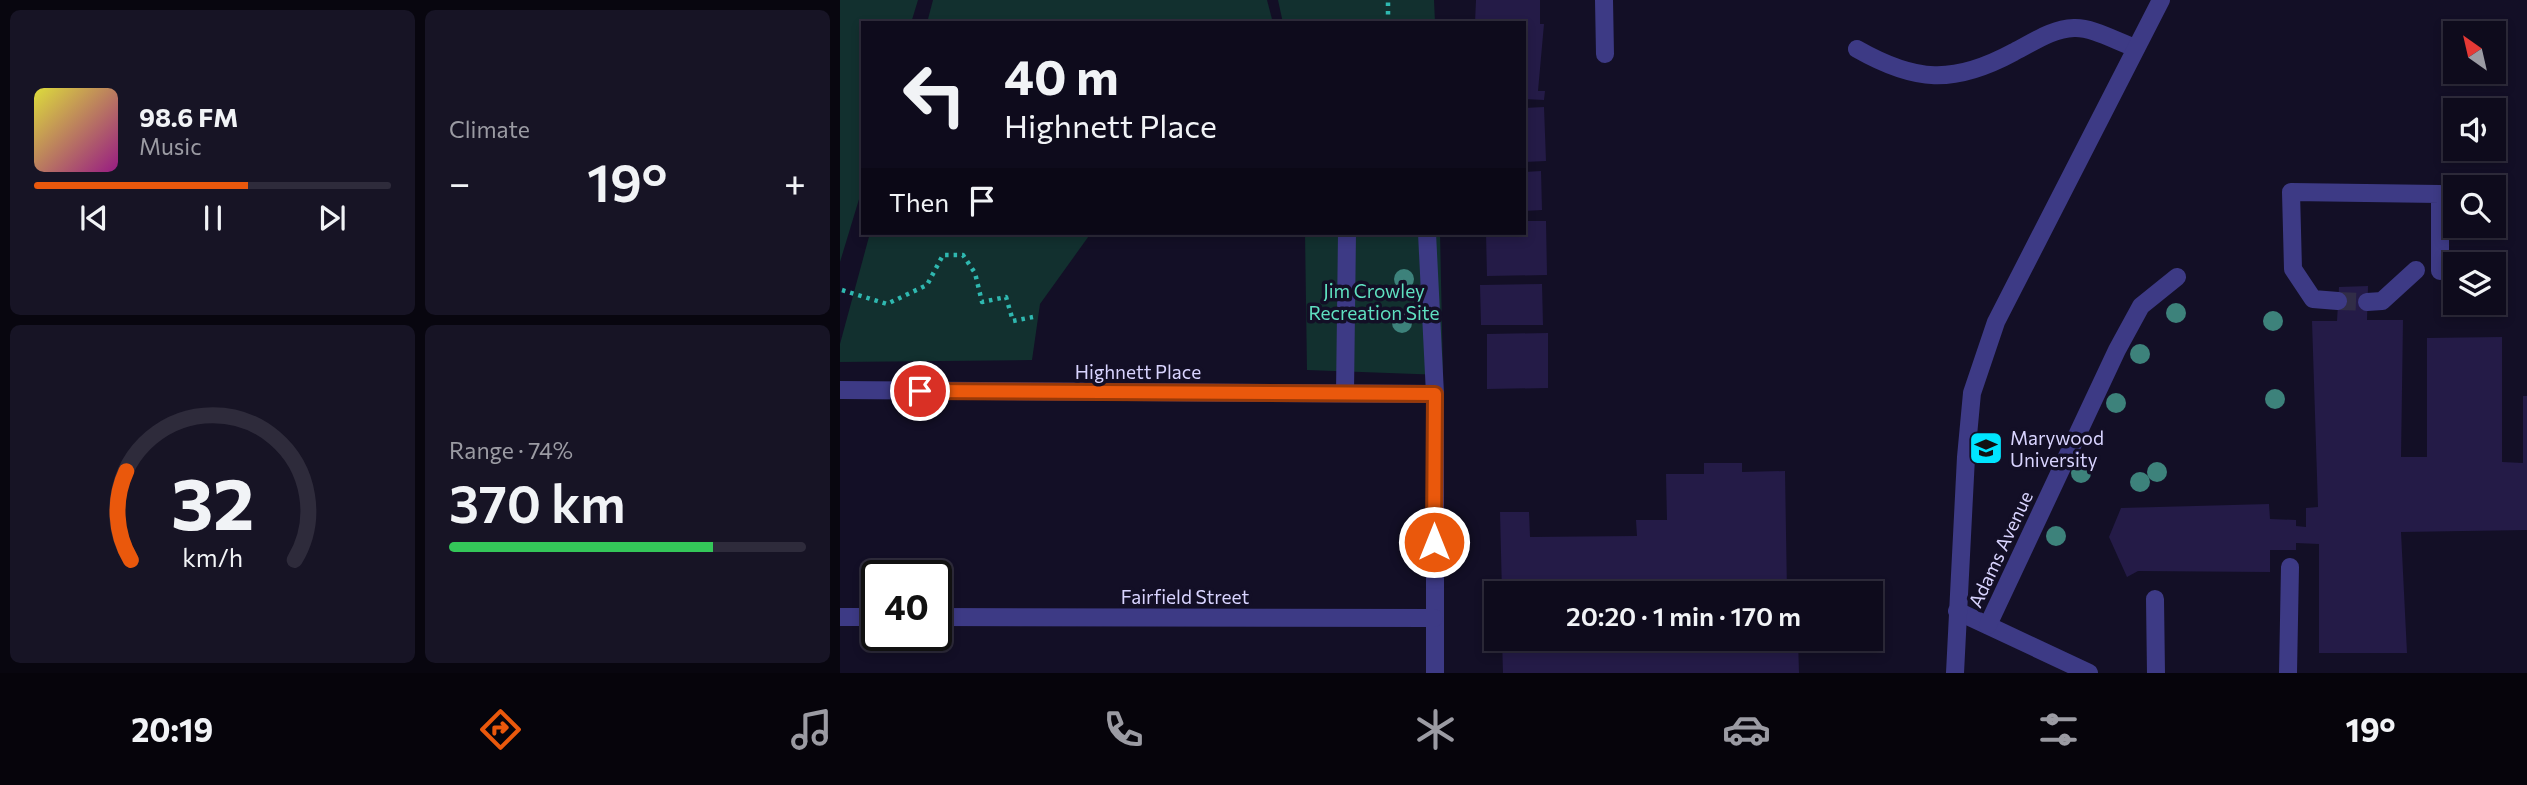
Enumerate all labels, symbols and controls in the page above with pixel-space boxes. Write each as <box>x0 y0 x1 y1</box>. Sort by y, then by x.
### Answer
north arrow <box>2443 21 2506 84</box>
map controls <box>2443 21 2506 315</box>
text: 40 m <box>1004 45 1119 105</box>
icon: left <box>889 49 980 140</box>
button: sound <box>2443 98 2506 161</box>
text: 98.6 FM <box>139 101 238 132</box>
text: Highnett Place <box>1004 105 1217 145</box>
text: Climate <box>449 115 530 143</box>
text: Music <box>139 132 202 160</box>
text: 19° <box>587 149 667 213</box>
text: − <box>449 158 471 205</box>
text: + <box>784 158 806 205</box>
button: search <box>2443 175 2506 238</box>
icon: arrive <box>963 182 1001 220</box>
text: Then <box>889 186 949 217</box>
icon: previous <box>75 199 113 237</box>
icon: pause <box>194 199 232 237</box>
icon: next <box>313 199 351 237</box>
button: layers <box>2443 252 2506 315</box>
park label: Jim Crowley Recreation Site <box>1308 279 1440 324</box>
street label: Highnett Place <box>1075 360 1201 383</box>
pin <box>890 361 950 421</box>
icon: arrive <box>901 372 939 410</box>
place label: Marywood University <box>2010 426 2104 471</box>
school or university icon: Marywood University <box>1967 429 2005 467</box>
text: Range · 74% <box>449 436 573 464</box>
text: 32 <box>171 456 254 545</box>
text: 370 km <box>449 470 626 534</box>
street label: Adams Avenue <box>1963 487 2037 611</box>
position arrow <box>1397 505 1471 579</box>
text: km/h <box>182 542 243 572</box>
speed limit sign: 40 <box>861 560 952 651</box>
street label: Fairfield Street <box>1121 585 1249 608</box>
text: 20:20 · 1 min · 170 m <box>1566 600 1801 631</box>
icon: directions <box>476 705 525 754</box>
icon: music <box>787 705 836 754</box>
icon: phone <box>1099 705 1148 754</box>
icon: climate <box>1411 705 1460 754</box>
icon: car <box>1722 705 1771 754</box>
icon: filters <box>2034 705 2083 754</box>
text: 20:19 <box>131 709 213 749</box>
text: 19° <box>2345 709 2396 749</box>

